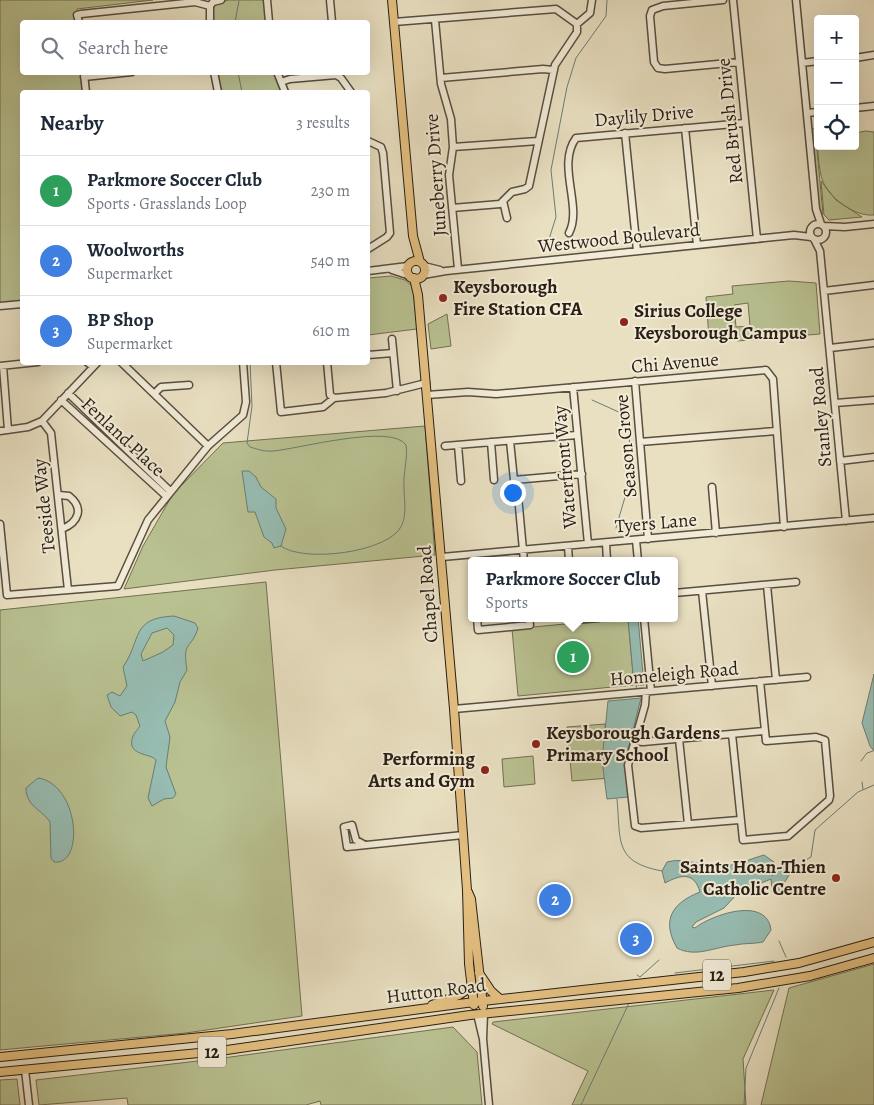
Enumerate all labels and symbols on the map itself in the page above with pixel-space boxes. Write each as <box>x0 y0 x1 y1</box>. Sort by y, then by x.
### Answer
street label: Red Brush Drive <box>710 57 750 185</box>
street label: Daylily Drive <box>593 99 695 133</box>
street label: Juneberry Drive <box>419 113 453 237</box>
street label: Westwood Boulevard <box>536 216 702 260</box>
place label: Keysborough Fire Station CFA <box>453 274 583 322</box>
marker: Keysborough Fire Station CFA <box>437 292 449 304</box>
place label: Sirius College Keysborough Campus <box>634 298 807 346</box>
marker: Sirius College Keysborough Campus <box>618 316 630 328</box>
street label: Chi Avenue <box>630 346 720 380</box>
street label: Stanley Road <box>804 365 838 468</box>
street label: Fenland Place <box>75 391 171 483</box>
street label: Season Grove <box>609 393 643 499</box>
street label: Waterfront Way <box>547 404 583 531</box>
street label: Teeside Way <box>26 457 62 555</box>
your location <box>500 480 526 506</box>
street label: Tyers Lane <box>614 506 698 540</box>
street label: Chapel Road <box>412 544 444 643</box>
pin: 1 <box>557 638 589 676</box>
street label: Homeleigh Road <box>608 655 740 693</box>
place label: Keysborough Gardens Primary School <box>546 720 721 768</box>
marker: Keysborough Gardens Primary School <box>530 738 542 750</box>
place label: Performing Arts and Gym <box>367 746 475 794</box>
marker: Performing Arts and Gym <box>479 764 491 776</box>
place label: Saints Hoan-Thien Catholic Centre <box>680 854 826 902</box>
marker: Saints Hoan-Thien Catholic Centre <box>830 872 842 884</box>
pin: 2 <box>539 881 571 919</box>
pin: 3 <box>620 920 652 958</box>
road number: 12 <box>703 960 731 990</box>
street label: Hutton Road <box>385 972 488 1010</box>
road number: 12 <box>198 1036 226 1068</box>

